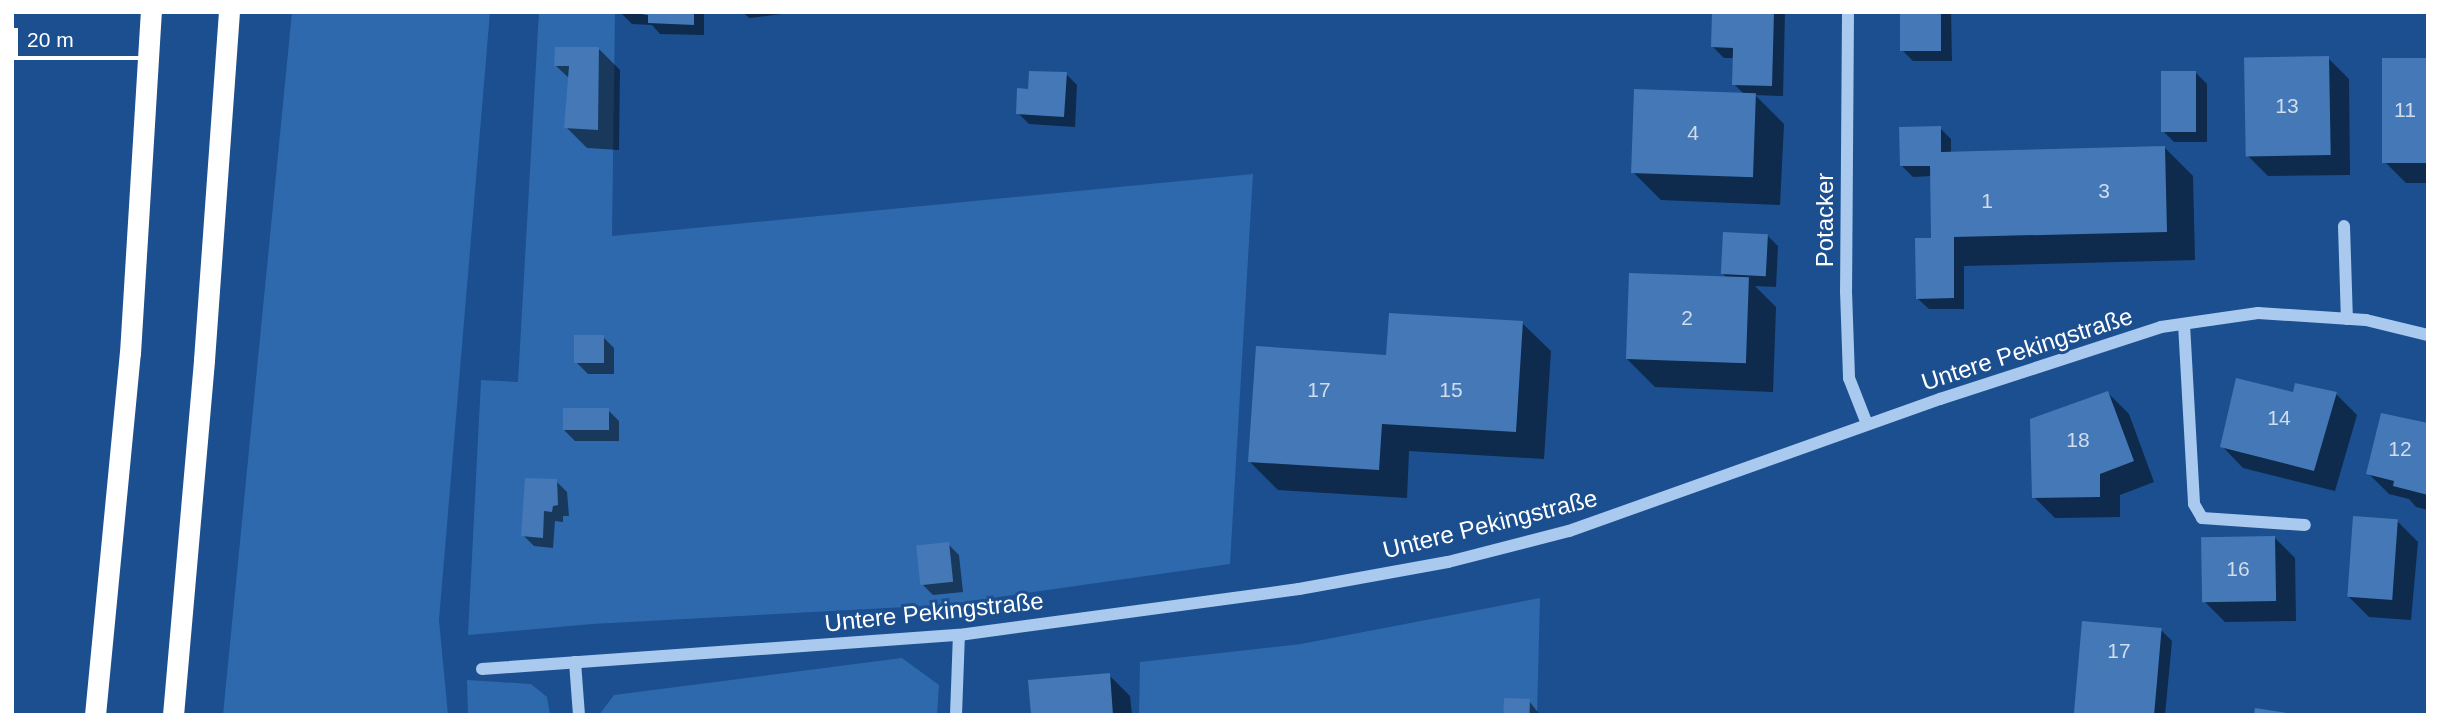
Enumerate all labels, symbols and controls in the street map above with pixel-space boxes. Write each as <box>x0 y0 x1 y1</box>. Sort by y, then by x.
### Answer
scale bar <box>18 14 156 58</box>
text: 20 m <box>27 28 74 51</box>
house number: 13 <box>2275 93 2299 119</box>
house number: 11 <box>2394 97 2416 123</box>
house number: 4 <box>1687 120 1699 146</box>
street label: Potacker <box>1811 173 1839 267</box>
house number: 3 <box>2098 178 2110 204</box>
house number: 1 <box>1981 188 1993 214</box>
street label: Untere Pekingstraße <box>1918 301 2136 397</box>
house number: 2 <box>1681 305 1693 331</box>
house number: 17 <box>1307 377 1331 403</box>
house number: 15 <box>1439 377 1463 403</box>
house number: 14 <box>2267 405 2291 431</box>
house number: 18 <box>2066 427 2090 453</box>
house number: 12 <box>2388 436 2412 462</box>
street label: Untere Pekingstraße <box>1380 483 1600 565</box>
house number: 16 <box>2226 556 2250 582</box>
street label: Untere Pekingstraße <box>823 586 1045 638</box>
house number: 17 <box>2107 638 2131 664</box>

